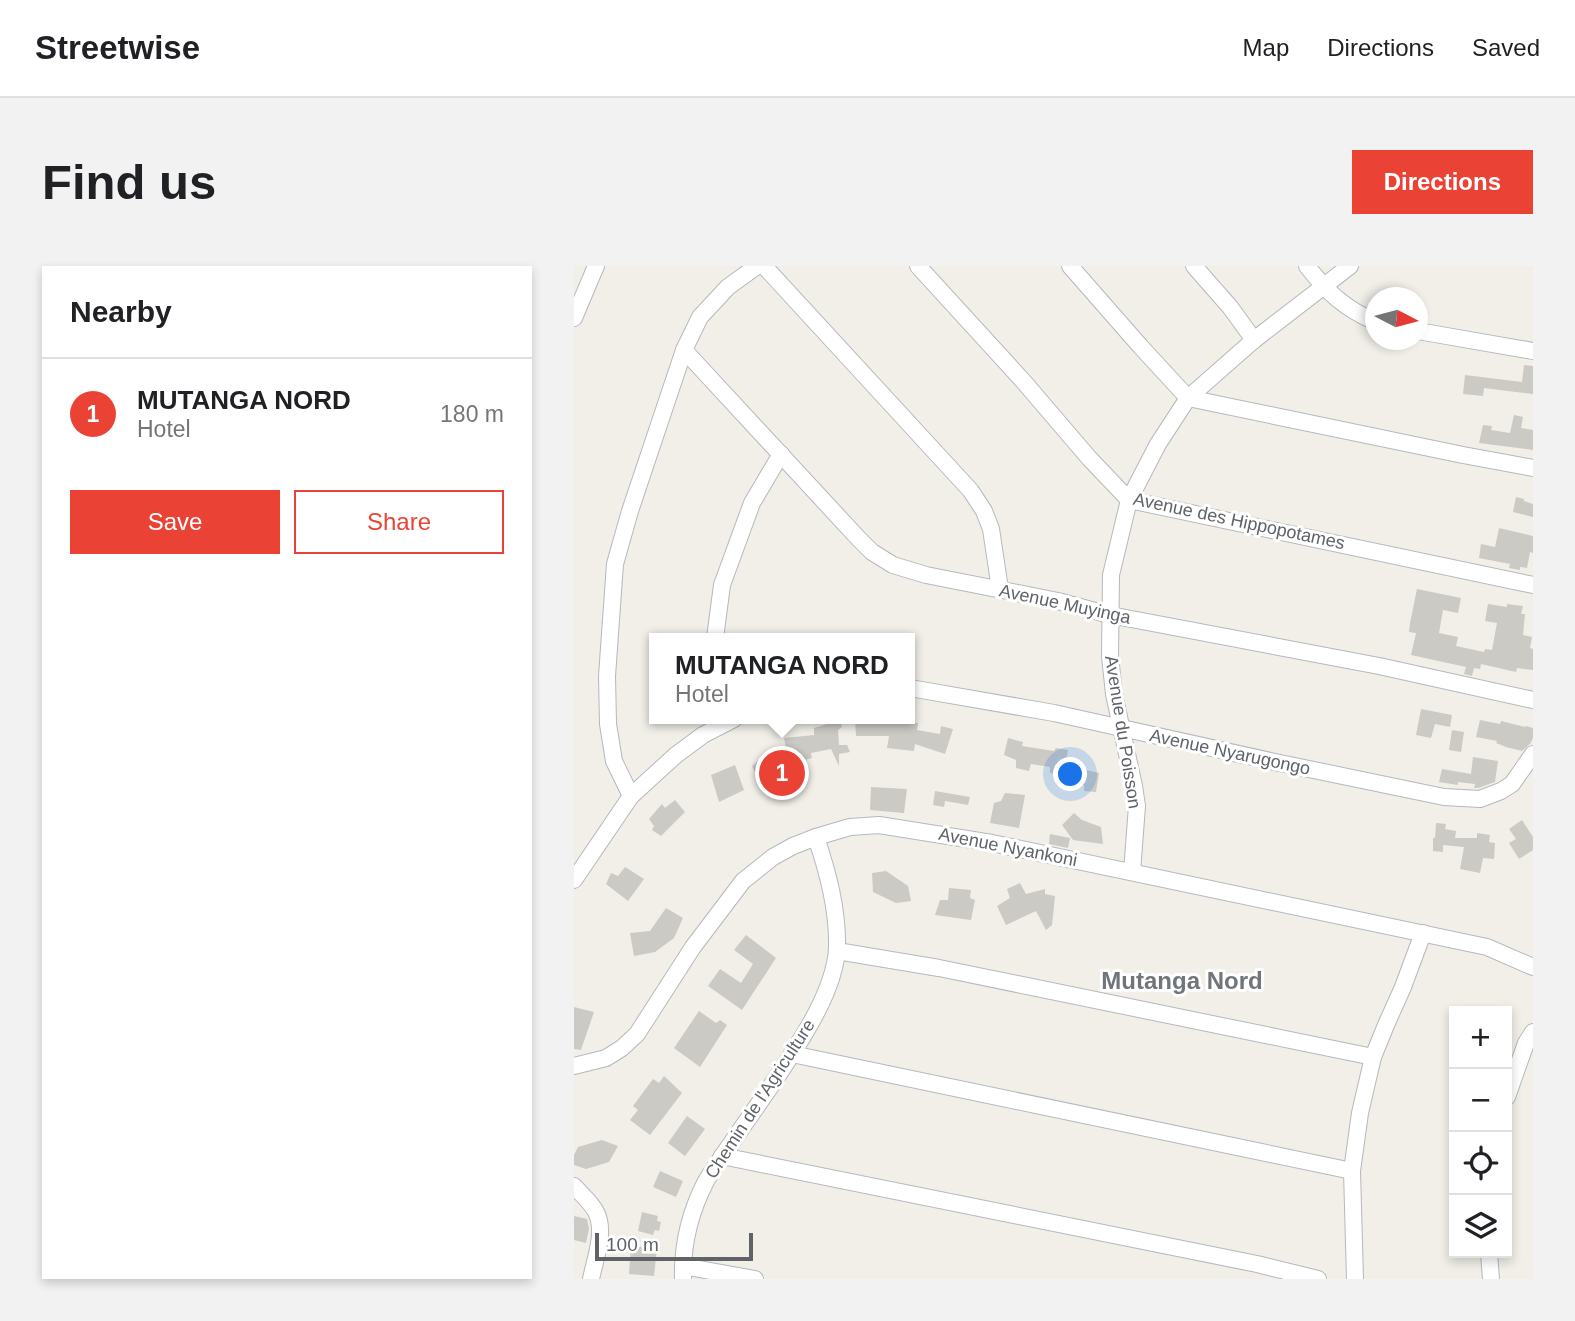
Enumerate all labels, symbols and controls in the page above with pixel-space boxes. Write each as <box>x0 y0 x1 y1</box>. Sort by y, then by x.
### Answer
text: Streetwise <box>35 29 200 66</box>
text: Map <box>1243 34 1289 61</box>
text: Directions <box>1327 34 1434 61</box>
text: Saved <box>1472 34 1540 61</box>
button: Directions <box>1352 150 1533 214</box>
text: Find us <box>42 155 216 209</box>
north arrow <box>1365 287 1428 350</box>
text: Nearby <box>70 295 172 328</box>
text: MUTANGA NORD <box>137 385 351 415</box>
text: 1 <box>87 401 99 427</box>
text: 180 m <box>440 401 504 427</box>
text: Hotel <box>137 416 191 442</box>
street label: Avenue des Hippopotames <box>1131 489 1347 553</box>
button: Save <box>70 490 280 554</box>
button: Share <box>294 490 504 554</box>
street label: Avenue Muyinga <box>997 580 1133 628</box>
popup <box>649 633 915 724</box>
text: MUTANGA NORD <box>675 650 889 680</box>
street label: Avenue du Poisson <box>1101 654 1145 810</box>
text: Hotel <box>675 681 729 707</box>
street label: Avenue Nyarugongo <box>1148 725 1312 779</box>
pin: 1 <box>759 747 805 799</box>
your location <box>1053 757 1087 791</box>
street label: Avenue Nyankoni <box>937 824 1079 870</box>
district label: Mutanga Nord <box>1101 967 1263 994</box>
map controls <box>1449 1006 1512 1258</box>
button: + <box>1449 1006 1512 1069</box>
street label: Chemin de l'Agriculture <box>701 1016 819 1182</box>
button: − <box>1449 1069 1512 1132</box>
button: locate <box>1449 1132 1512 1195</box>
button: layers <box>1449 1195 1512 1258</box>
scale bar <box>595 1230 752 1262</box>
text: 100 m <box>606 1234 659 1255</box>

